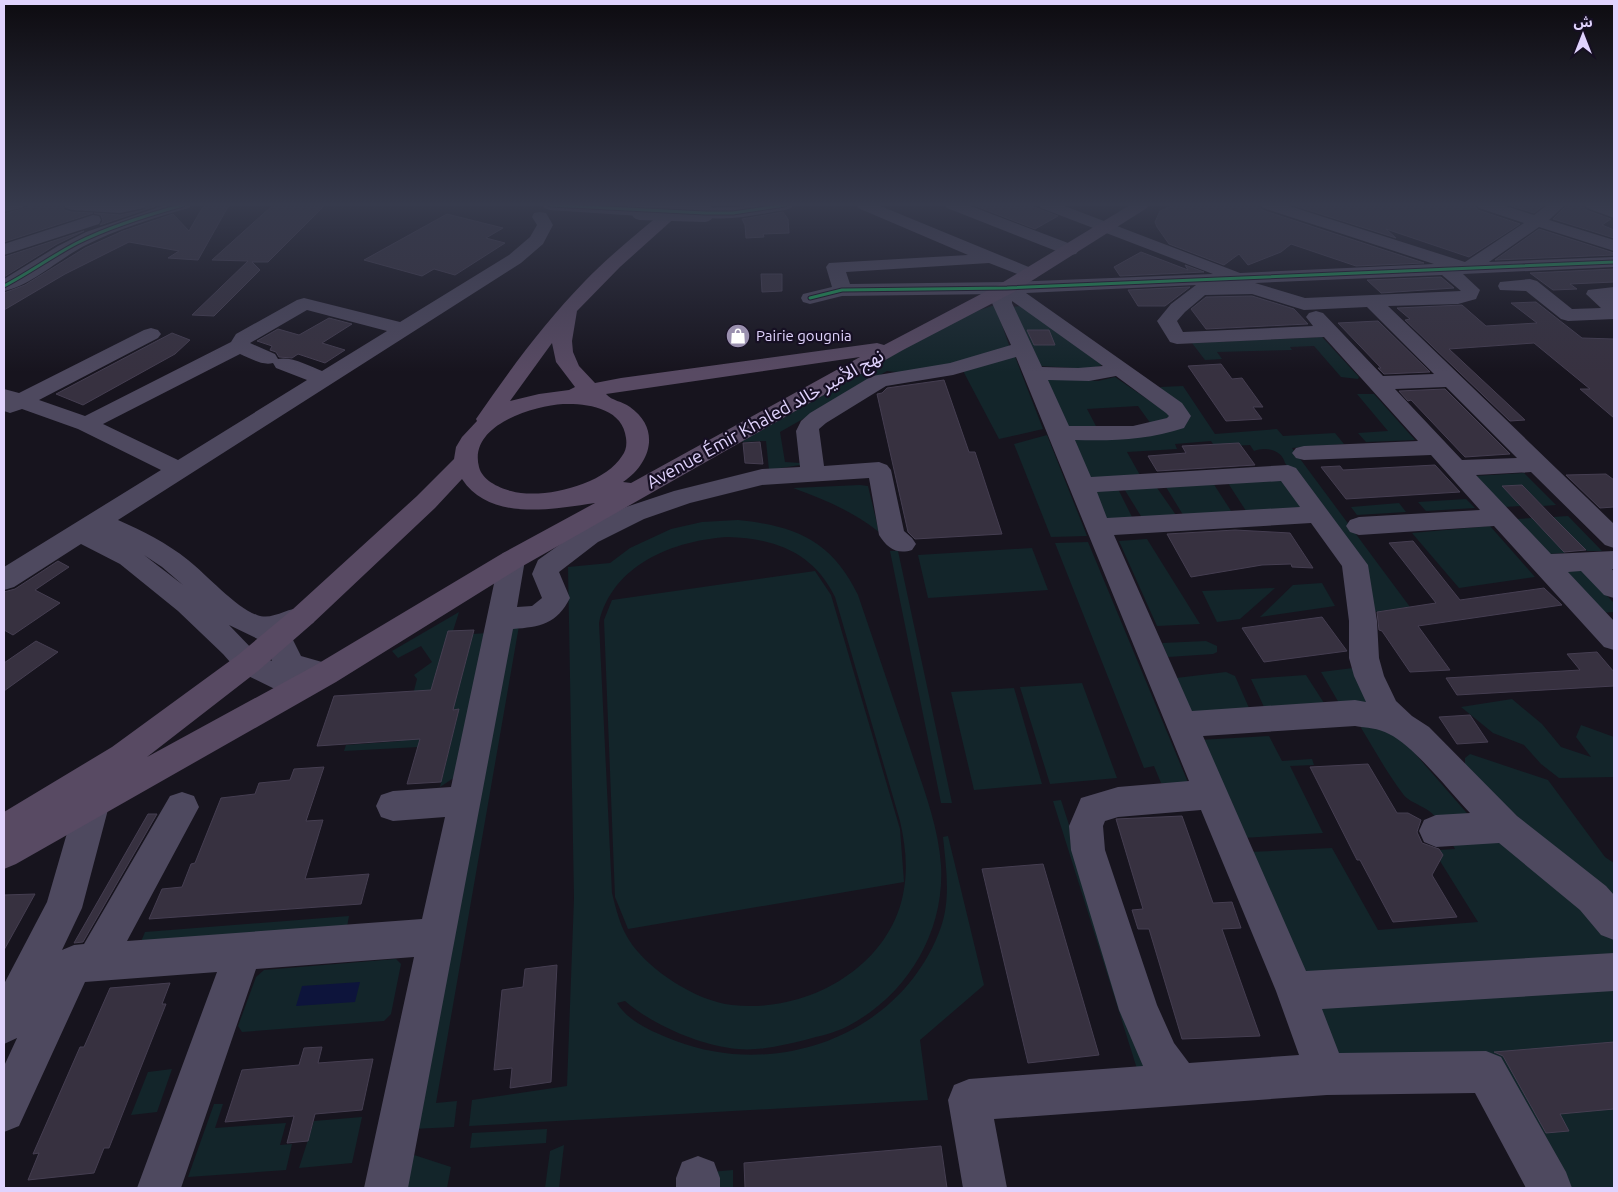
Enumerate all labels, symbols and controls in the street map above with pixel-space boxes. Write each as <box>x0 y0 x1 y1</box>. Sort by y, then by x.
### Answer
north arrow <box>1558 10 1608 60</box>
text: ش <box>1573 14 1593 30</box>
shop icon: Pairie gougnia <box>725 323 751 349</box>
place label: Pairie gougnia <box>756 327 852 344</box>
street label: Avenue Émir Khaled نهج الأمير خالد <box>642 344 888 495</box>

